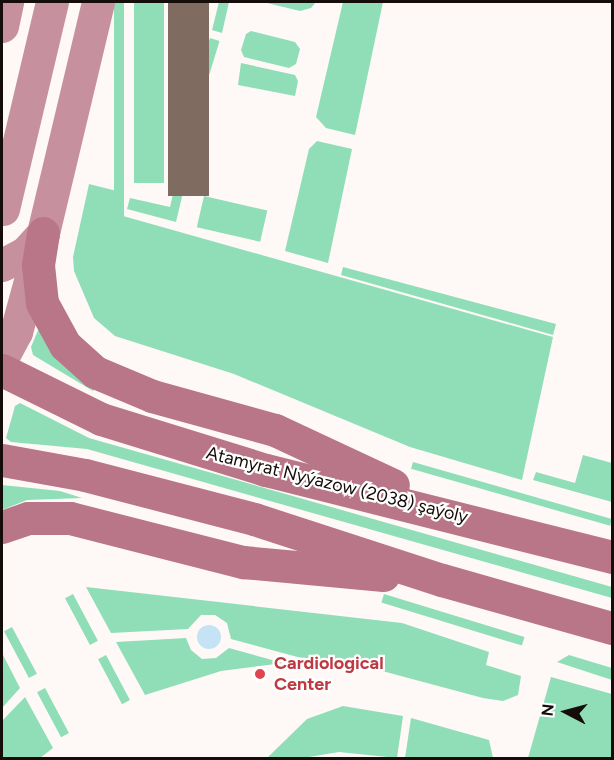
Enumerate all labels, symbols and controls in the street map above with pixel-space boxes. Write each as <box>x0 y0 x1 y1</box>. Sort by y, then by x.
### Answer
street label: Atamyrat Nyýazow (2038) şaýoly <box>204 442 470 528</box>
place label: Cardiological Center <box>274 653 384 696</box>
marker: Cardiological Center <box>251 665 269 683</box>
north arrow <box>536 682 596 742</box>
text: N <box>538 703 558 717</box>

